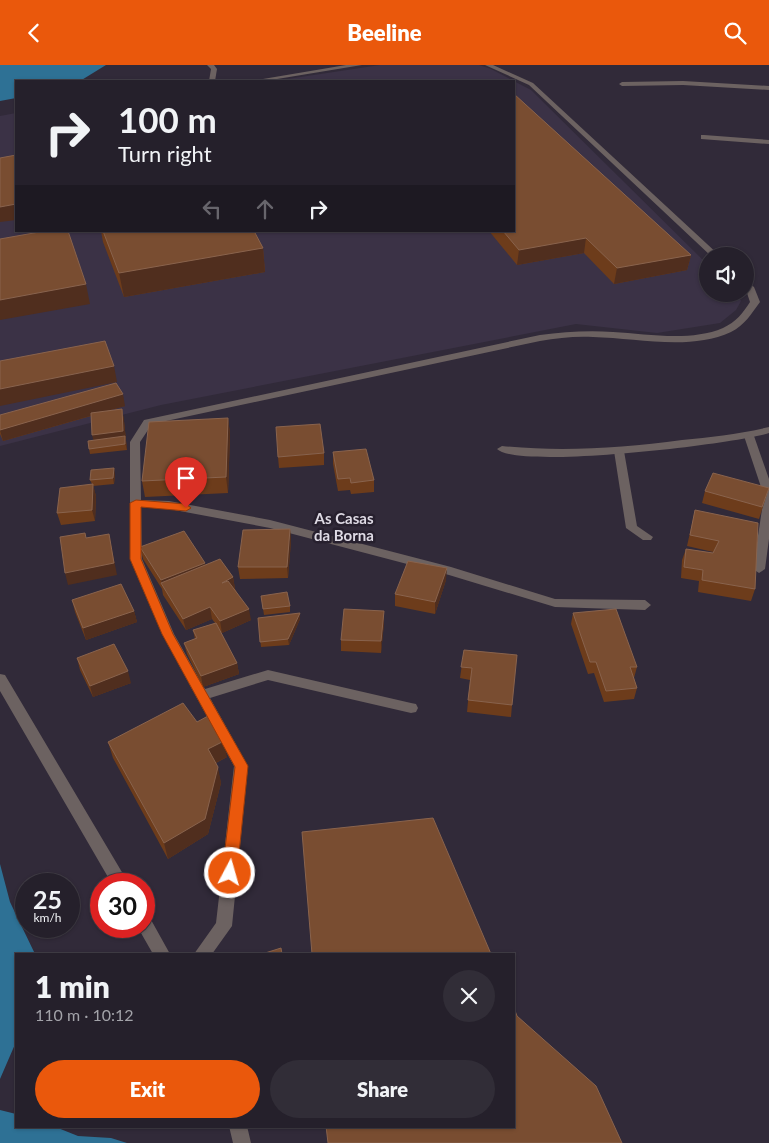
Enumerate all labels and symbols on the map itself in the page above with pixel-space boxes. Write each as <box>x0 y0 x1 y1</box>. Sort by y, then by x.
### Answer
pin <box>165 457 207 508</box>
district label: As Casas da Borna <box>314 509 374 544</box>
position arrow <box>203 846 255 898</box>
speed limit sign: 30 <box>90 873 155 938</box>

